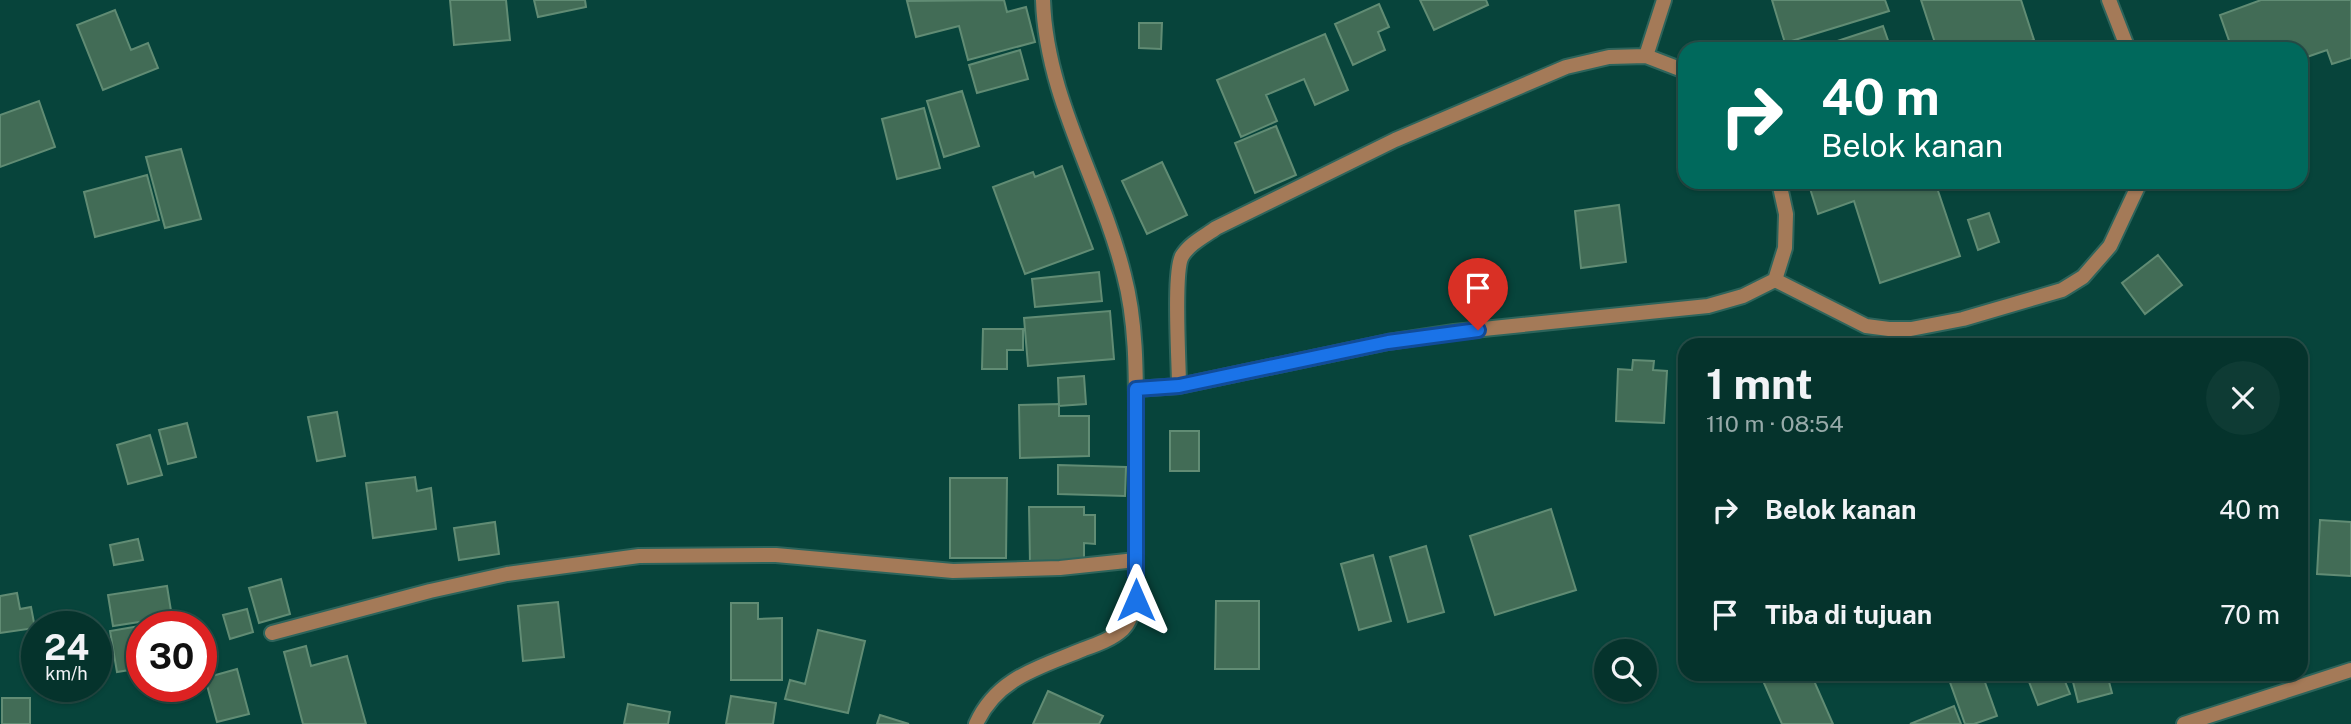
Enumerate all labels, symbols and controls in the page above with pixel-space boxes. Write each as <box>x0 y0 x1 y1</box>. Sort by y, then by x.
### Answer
text: 40 m <box>1821 68 1940 126</box>
icon: right <box>1706 70 1797 161</box>
text: Belok kanan <box>1821 127 2003 164</box>
pin <box>1448 258 1508 330</box>
icon: arrive <box>1459 269 1497 307</box>
text: 1 mnt <box>1706 359 1813 408</box>
button: close <box>2206 361 2280 435</box>
text: 110 m · 08:54 <box>1706 410 1844 437</box>
icon: right <box>1706 491 1744 529</box>
text: Belok kanan <box>1765 494 1916 525</box>
text: 40 m <box>2219 494 2280 525</box>
position arrow <box>1099 563 1173 637</box>
icon: arrive <box>1706 596 1744 634</box>
text: Tiba di tujuan <box>1765 599 1932 630</box>
text: 70 m <box>2220 599 2280 630</box>
speed limit sign: 30 <box>126 611 217 702</box>
text: 24 <box>44 627 89 668</box>
map controls <box>1594 639 1657 702</box>
button: search <box>1594 639 1657 702</box>
text: km/h <box>45 663 88 684</box>

